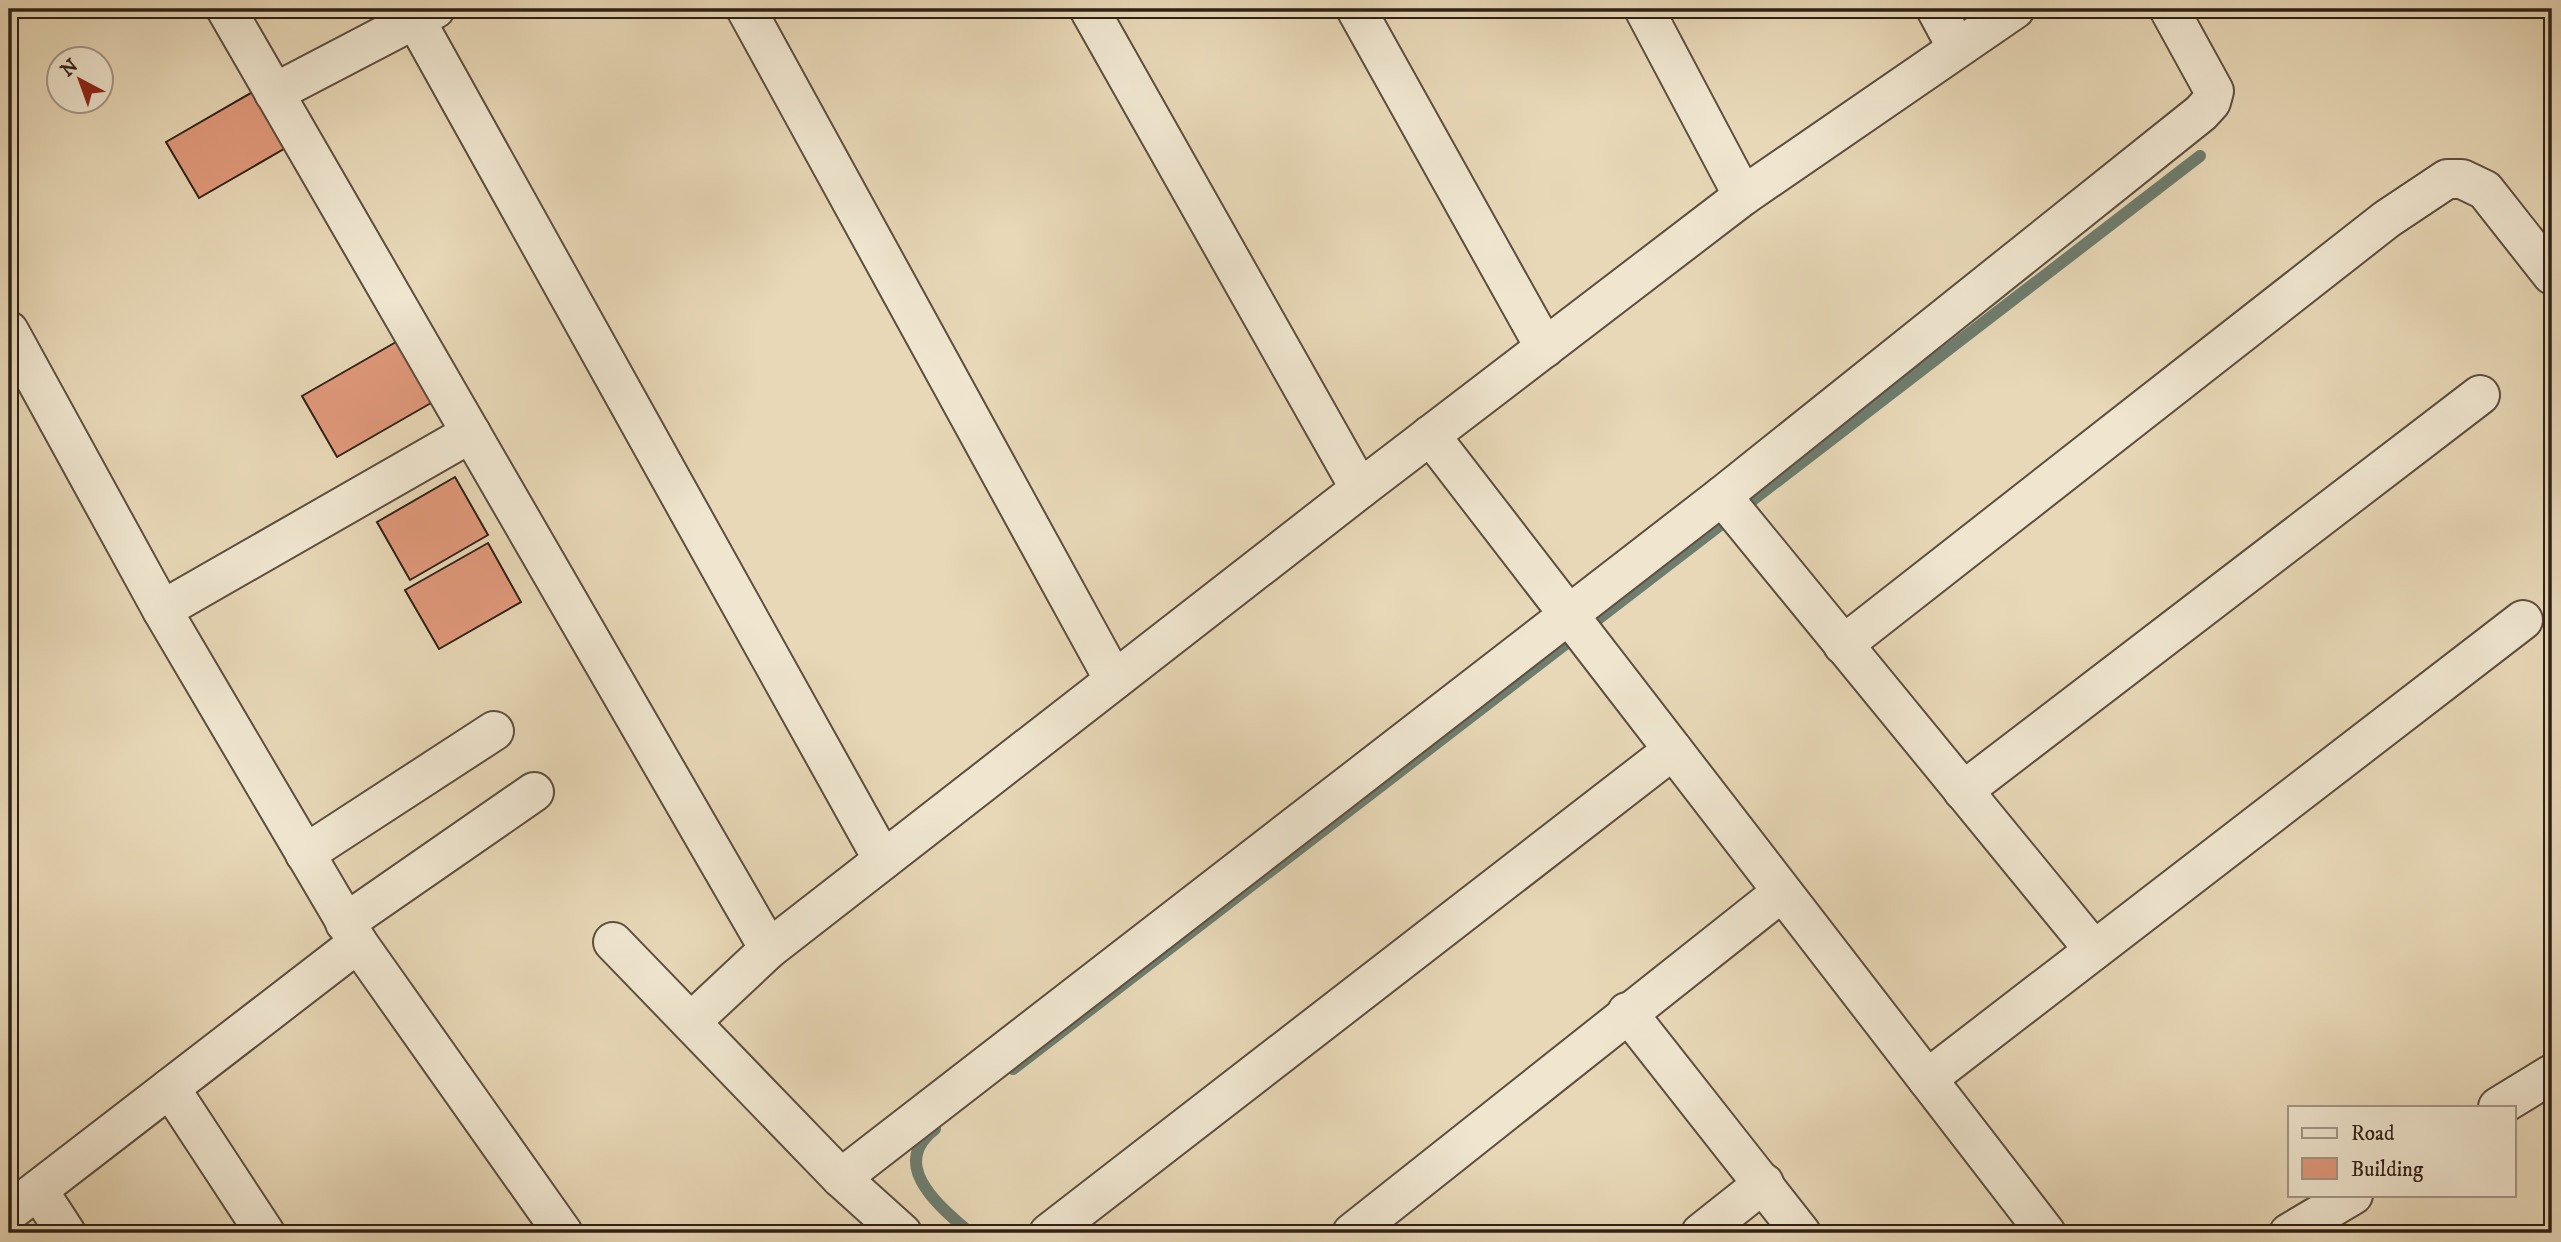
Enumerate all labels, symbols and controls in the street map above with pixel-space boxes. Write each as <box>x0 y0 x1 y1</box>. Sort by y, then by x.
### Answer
north arrow <box>46 46 116 116</box>
text: N <box>56 54 84 82</box>
legend <box>2288 1106 2516 1196</box>
text: Road <box>2351 1121 2395 1147</box>
text: Building <box>2351 1157 2424 1183</box>

